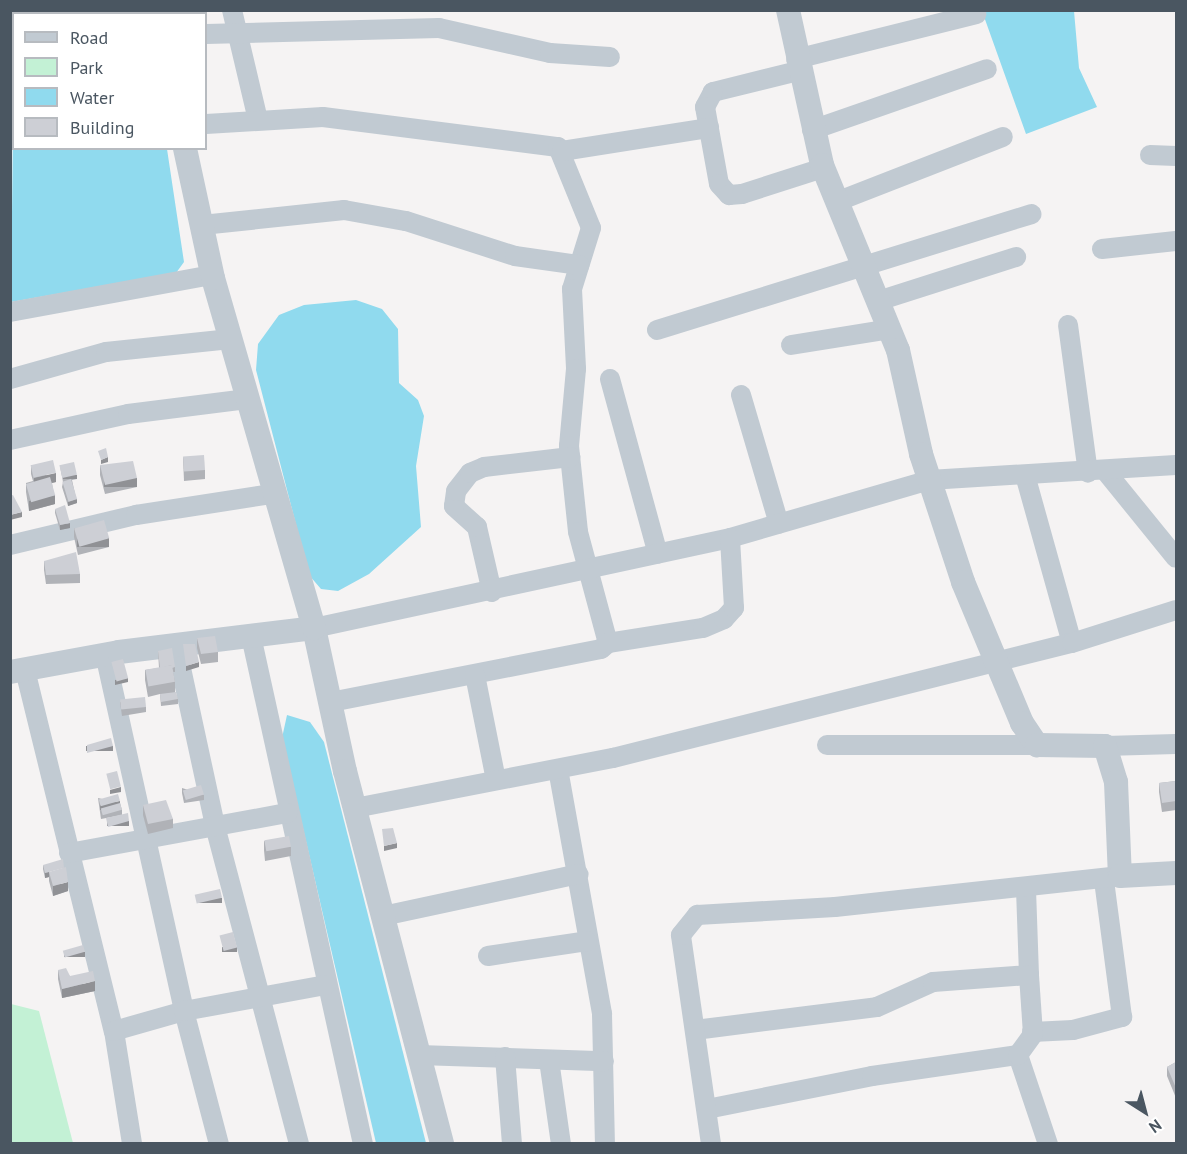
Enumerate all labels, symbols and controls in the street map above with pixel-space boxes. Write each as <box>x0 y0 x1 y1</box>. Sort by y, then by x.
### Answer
legend <box>12 12 207 150</box>
text: Road <box>70 26 108 49</box>
text: Park <box>70 56 103 79</box>
text: Water <box>70 86 114 109</box>
text: Building <box>70 116 134 139</box>
north arrow <box>1115 1082 1175 1142</box>
text: N <box>1145 1115 1166 1138</box>

